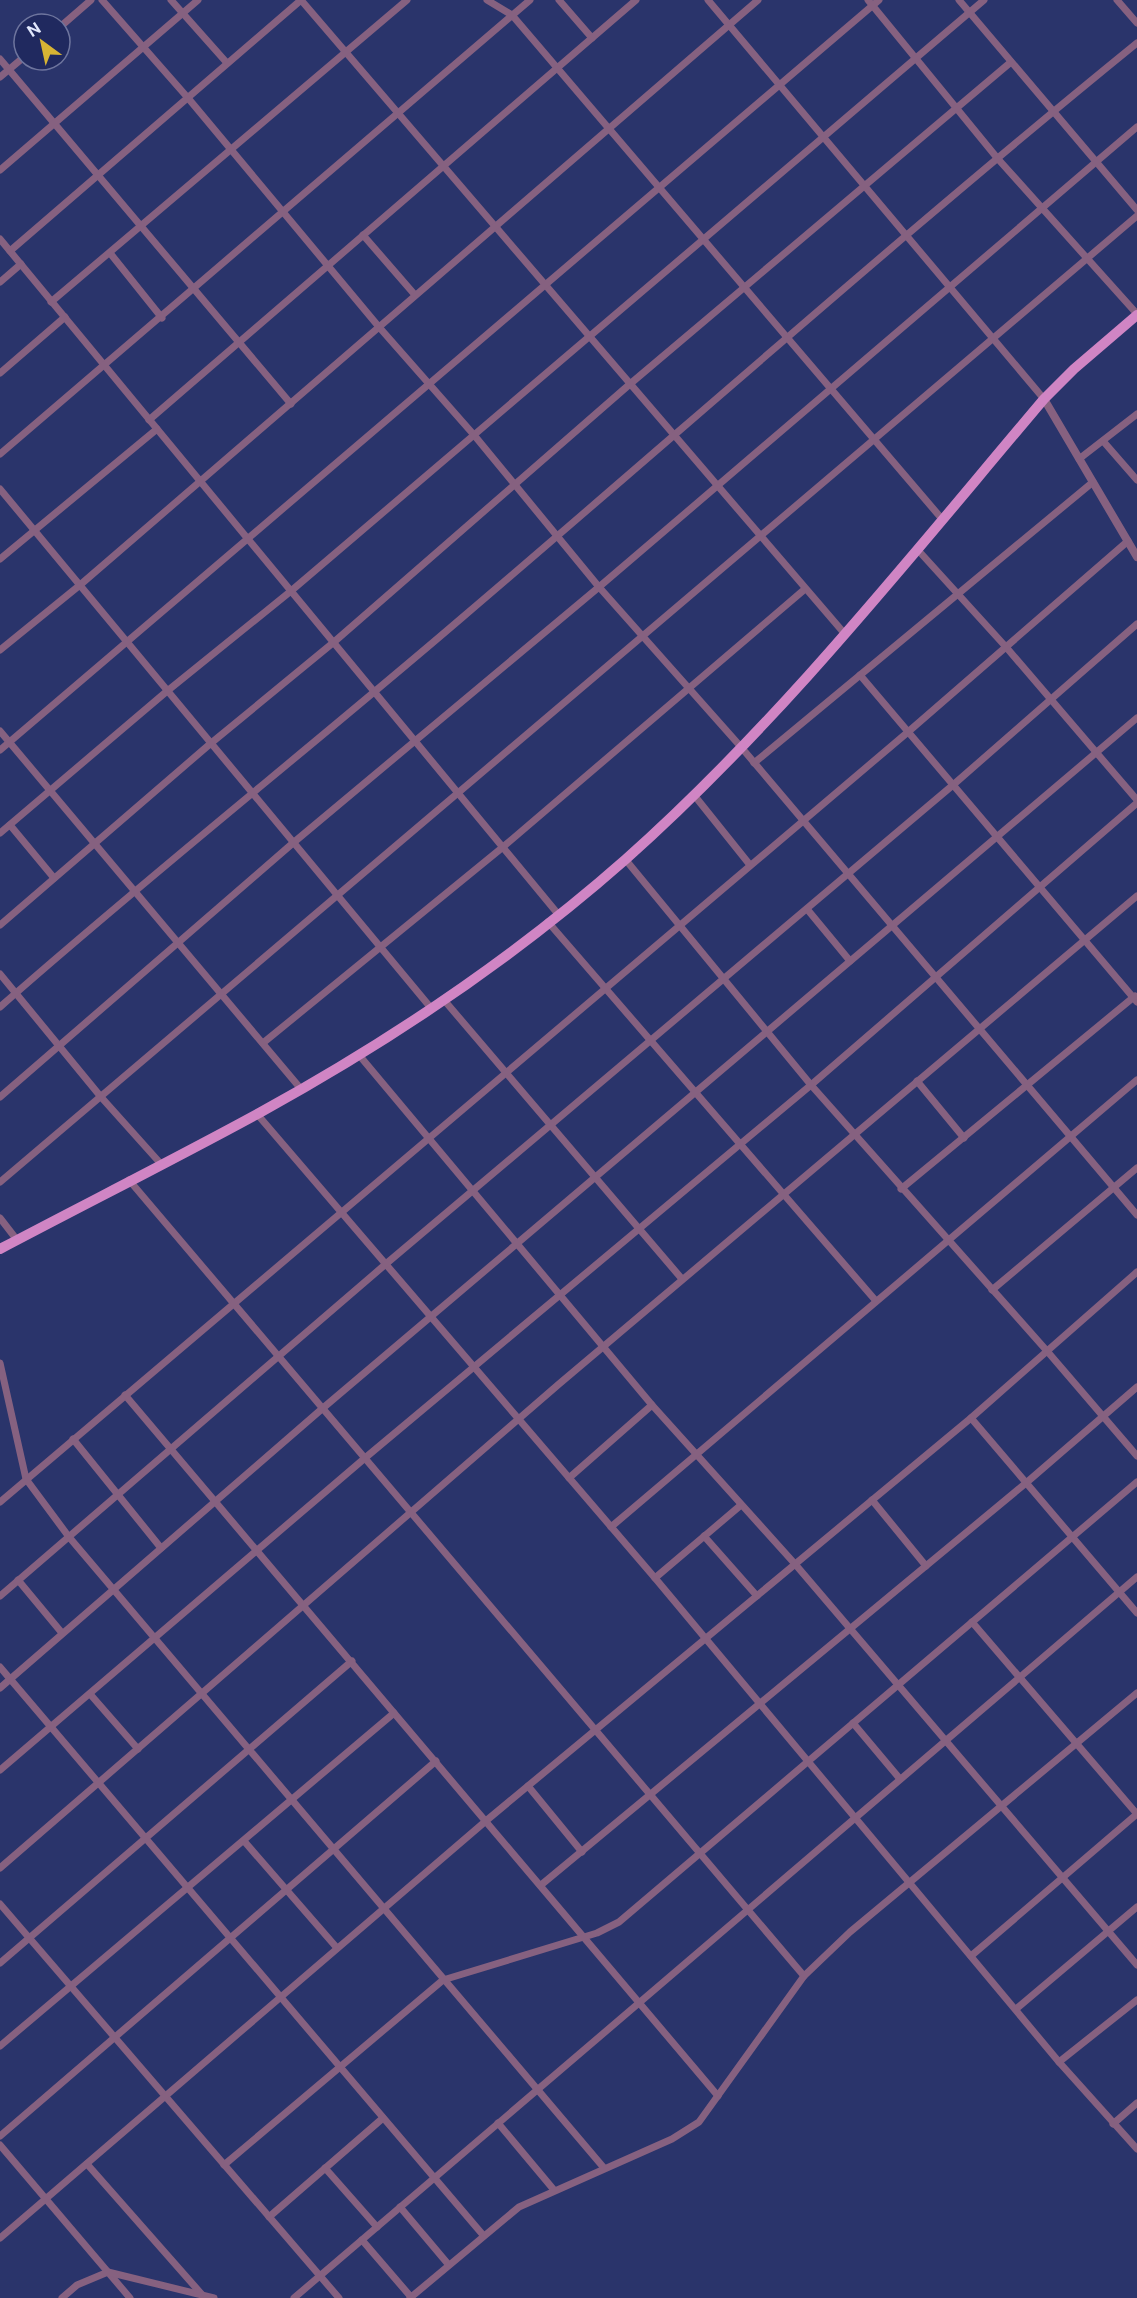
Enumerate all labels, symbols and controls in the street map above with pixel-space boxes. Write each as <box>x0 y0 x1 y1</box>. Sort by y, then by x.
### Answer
north arrow <box>12 12 72 72</box>
text: N <box>24 18 45 41</box>

